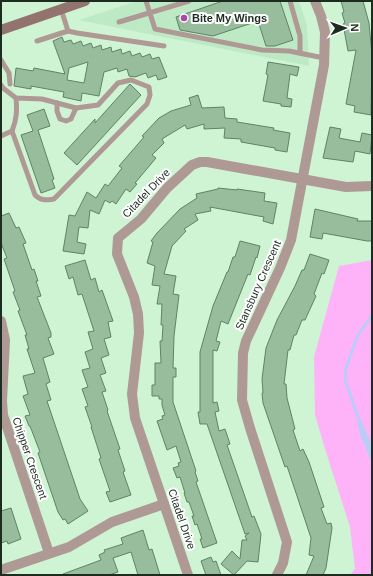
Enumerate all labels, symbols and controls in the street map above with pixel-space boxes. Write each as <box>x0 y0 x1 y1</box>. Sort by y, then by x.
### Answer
north arrow <box>325 8 365 48</box>
place label: Bite My Wings <box>192 12 267 24</box>
marker: Bite My Wings <box>179 13 189 23</box>
text: N <box>349 23 361 32</box>
street label: Citadel Drive <box>120 166 172 220</box>
street label: Stansbury Crescent <box>233 238 283 332</box>
street label: Chipper Crescent <box>10 416 50 500</box>
street label: Citadel Drive <box>166 487 198 551</box>

